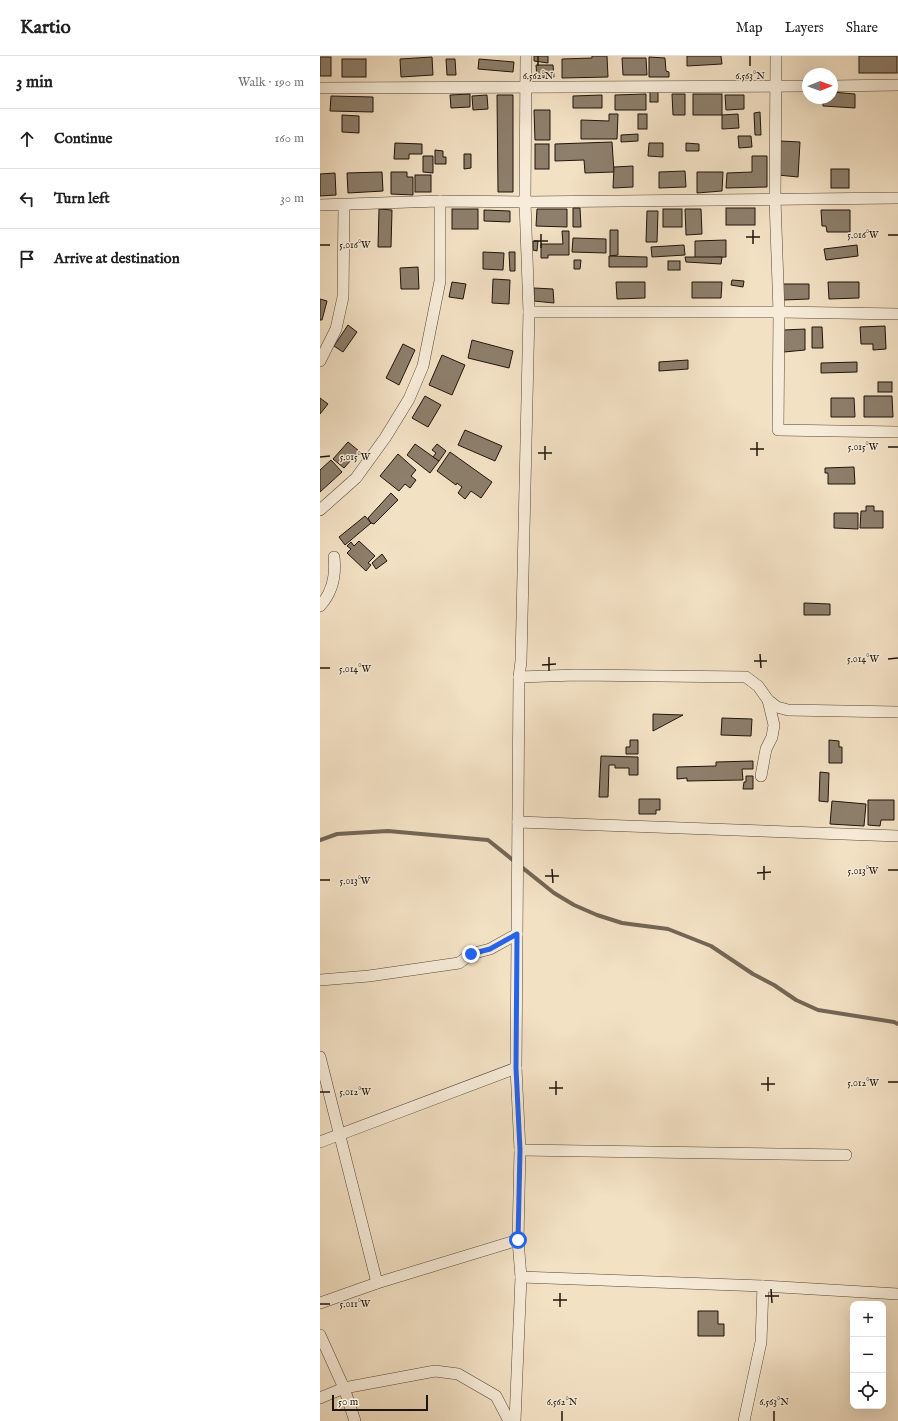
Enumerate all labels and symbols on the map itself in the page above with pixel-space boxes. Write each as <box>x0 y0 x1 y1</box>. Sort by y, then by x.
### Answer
north arrow <box>802 68 838 104</box>
text: 6.562°N <box>523 70 554 83</box>
text: 6.563°N <box>735 70 765 83</box>
text: 5.016°W <box>847 229 879 242</box>
text: 5.016°W <box>339 239 371 252</box>
text: 5.015°W <box>848 441 879 454</box>
text: 5.015°W <box>340 451 371 464</box>
text: 5.014°W <box>847 653 879 666</box>
text: 5.014°W <box>339 663 371 676</box>
text: 5.013°W <box>848 865 879 878</box>
text: 5.013°W <box>340 875 371 888</box>
route end <box>462 945 480 963</box>
text: 5.012°W <box>847 1077 879 1090</box>
text: 5.012°W <box>339 1086 371 1099</box>
route start <box>509 1231 527 1249</box>
text: 5.011°W <box>340 1298 371 1311</box>
scale bar <box>332 1393 428 1412</box>
text: 6.562°N <box>547 1396 578 1409</box>
text: 6.563°N <box>759 1396 789 1409</box>

